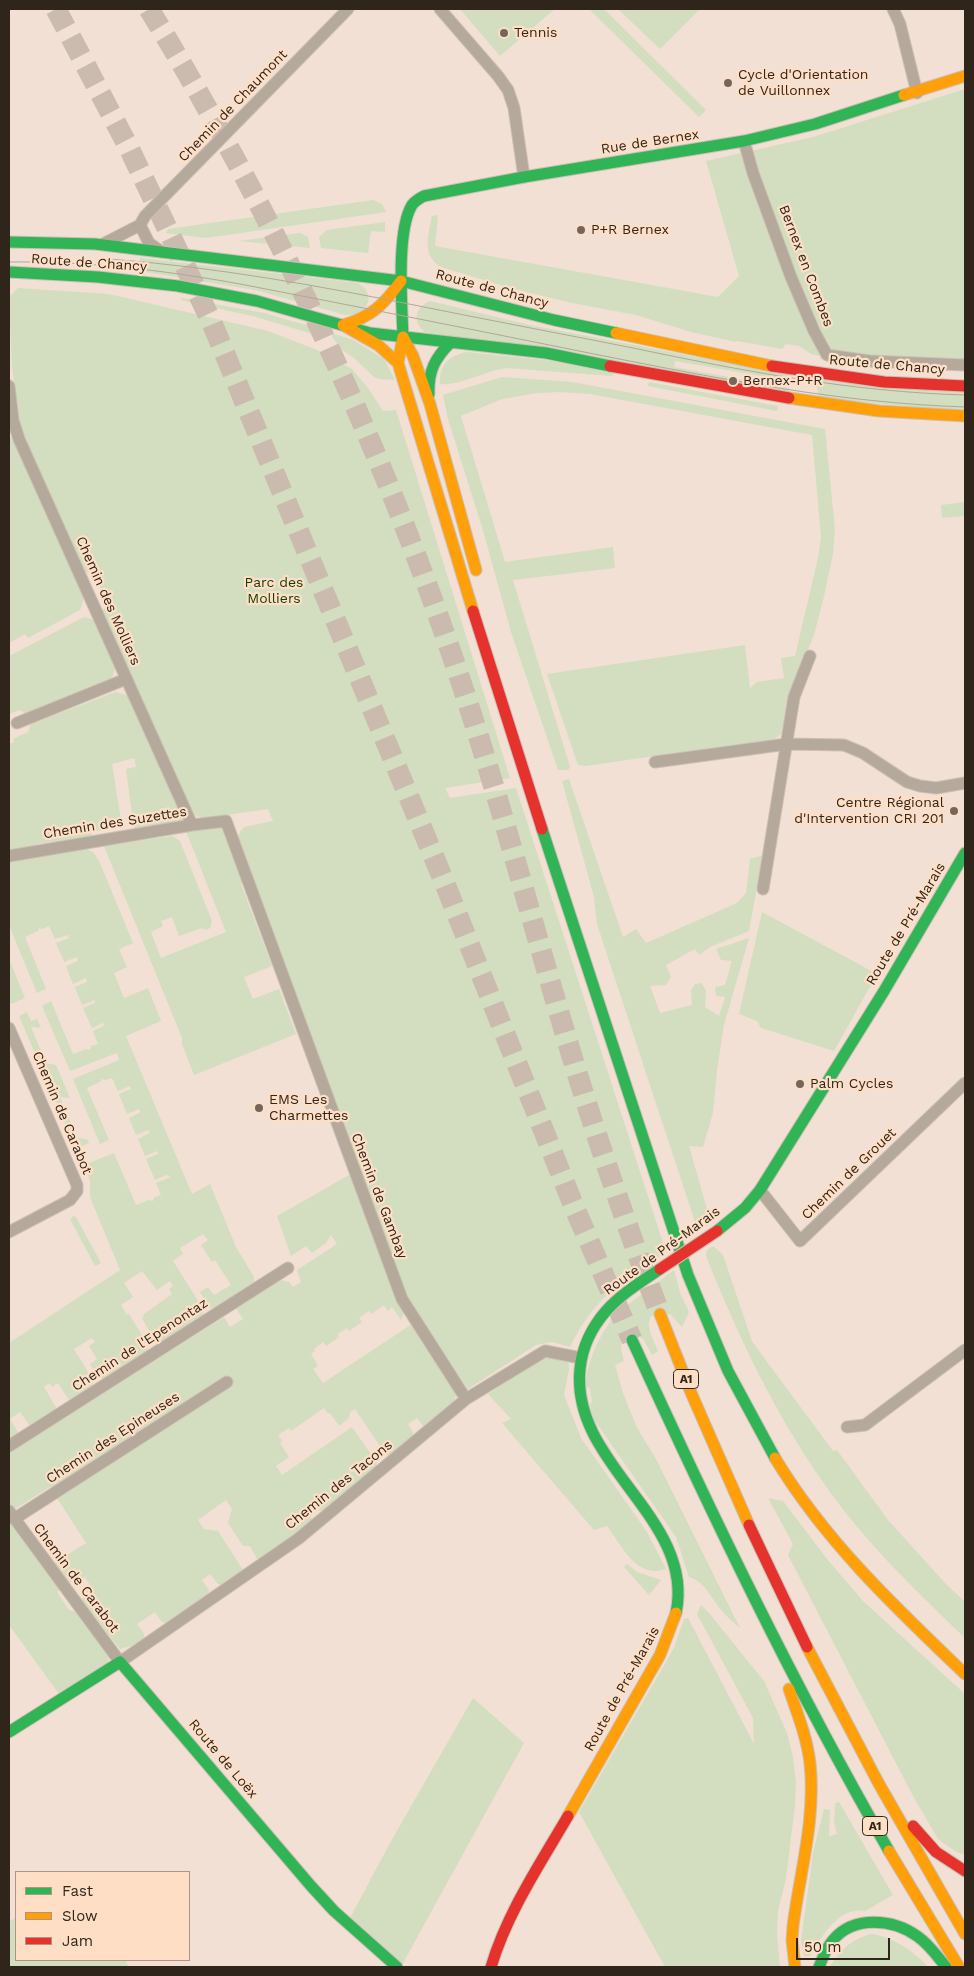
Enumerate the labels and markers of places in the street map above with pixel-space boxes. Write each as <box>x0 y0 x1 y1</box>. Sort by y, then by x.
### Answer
place label: Tennis <box>514 25 557 41</box>
marker: Tennis <box>498 27 510 39</box>
place label: Cycle d'Orientation de Vuillonnex <box>738 67 869 100</box>
marker: Cycle d'Orientation de Vuillonnex <box>722 77 734 89</box>
place label: P+R Bernex <box>591 222 669 238</box>
marker: P+R Bernex <box>575 224 587 236</box>
place label: Bernex-P+R <box>743 373 823 389</box>
marker: Bernex-P+R <box>727 375 739 387</box>
place label: Centre Régional d'Intervention CRI 201 <box>794 795 944 828</box>
marker: Centre Régional d'Intervention CRI 201 <box>948 805 960 817</box>
place label: Palm Cycles <box>810 1076 893 1092</box>
marker: Palm Cycles <box>794 1078 806 1090</box>
place label: EMS Les Charmettes <box>269 1092 348 1124</box>
marker: EMS Les Charmettes <box>253 1102 265 1114</box>

